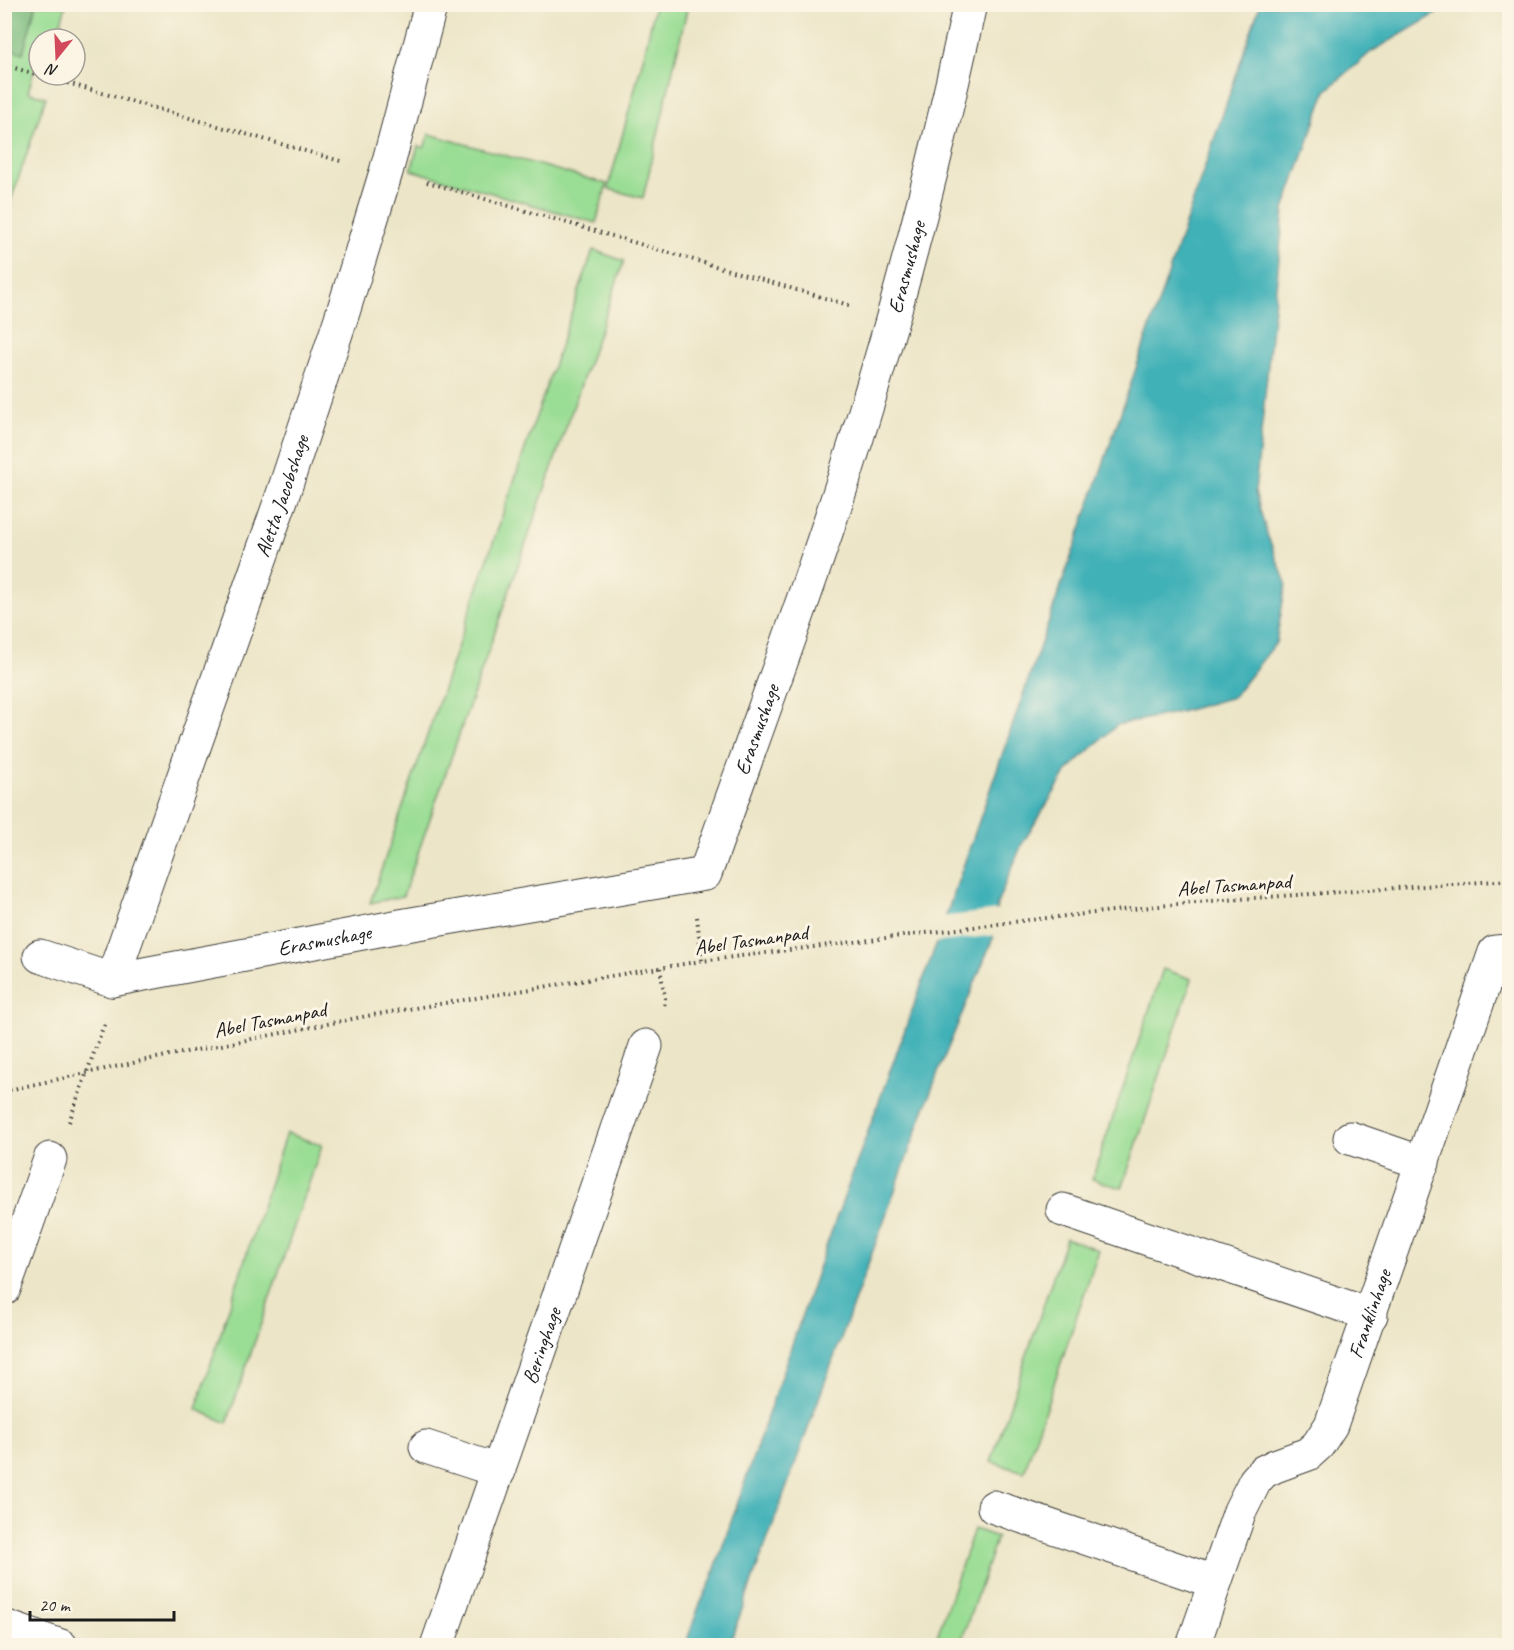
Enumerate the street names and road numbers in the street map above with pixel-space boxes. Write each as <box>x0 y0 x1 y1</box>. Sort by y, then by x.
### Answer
street label: Erasmushage <box>882 216 932 316</box>
street label: Aletta Jacobshage <box>249 431 315 560</box>
street label: Erasmushage <box>729 679 786 778</box>
street label: Abel Tasmanpad <box>1176 868 1295 902</box>
street label: Erasmushage <box>276 918 375 962</box>
street label: Abel Tasmanpad <box>693 919 813 961</box>
street label: Abel Tasmanpad <box>212 996 332 1044</box>
street label: Franklinhage <box>1342 1264 1398 1362</box>
street label: Beringhage <box>516 1302 568 1387</box>

